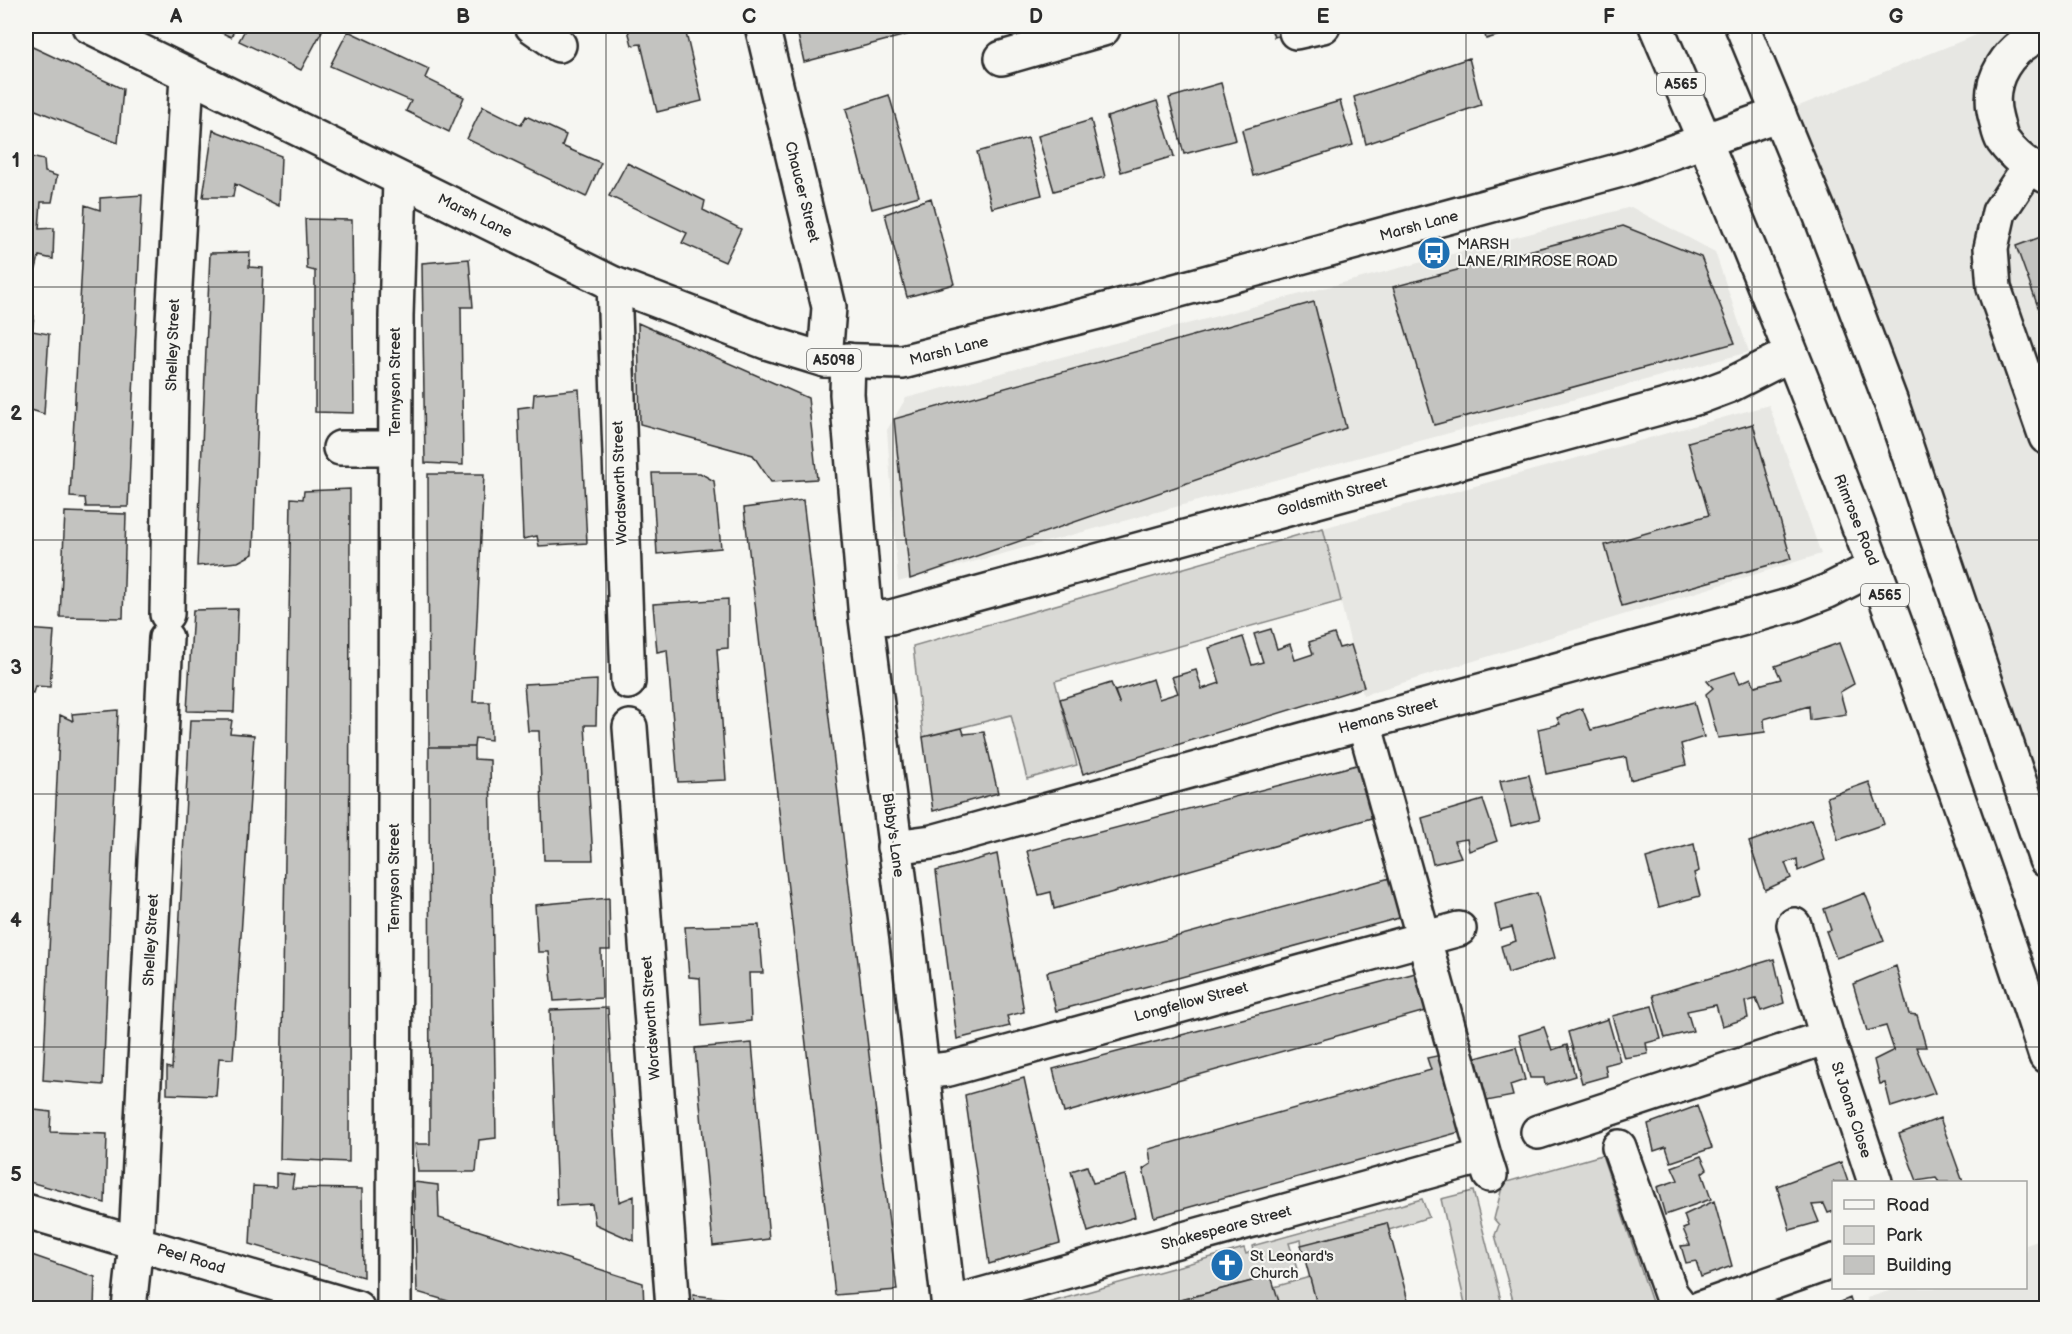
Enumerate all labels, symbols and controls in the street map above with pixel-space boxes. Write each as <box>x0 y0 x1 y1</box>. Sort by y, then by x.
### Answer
text: A <box>169 5 183 29</box>
text: B <box>456 5 470 29</box>
text: C <box>742 5 756 29</box>
text: D <box>1029 5 1043 29</box>
text: E <box>1317 5 1330 29</box>
text: F <box>1603 5 1615 29</box>
text: G <box>1889 5 1904 29</box>
road number: A565 <box>1657 73 1705 95</box>
street label: Chaucer Street <box>780 140 824 245</box>
text: 1 <box>12 149 20 173</box>
street label: Marsh Lane <box>435 190 515 242</box>
street label: Marsh Lane <box>1378 206 1461 246</box>
bus stop icon: MARSH LANE/RIMROSE ROAD <box>1416 235 1452 271</box>
place label: MARSH LANE/RIMROSE ROAD <box>1457 235 1618 271</box>
street label: Shelley Street <box>162 298 184 391</box>
street label: Tennyson Street <box>386 327 405 437</box>
street label: Marsh Lane <box>908 332 991 370</box>
road number: A5098 <box>807 349 861 371</box>
text: 2 <box>10 402 22 426</box>
street label: Wordsworth Street <box>608 420 632 545</box>
street label: Rimrose Road <box>1829 472 1883 568</box>
street label: Goldsmith Street <box>1275 473 1389 521</box>
road number: A565 <box>1861 584 1909 606</box>
text: 3 <box>10 656 22 680</box>
street label: Hemans Street <box>1336 694 1440 738</box>
street label: Bibby's Lane <box>878 792 908 879</box>
street label: Tennyson Street <box>385 823 404 933</box>
street label: Shelley Street <box>139 893 163 987</box>
text: 4 <box>10 909 22 933</box>
street label: Wordsworth Street <box>637 955 665 1081</box>
street label: Longfellow Street <box>1132 978 1250 1026</box>
street label: St Joans Close <box>1826 1059 1876 1161</box>
text: 5 <box>10 1163 22 1187</box>
legend <box>1832 1181 2027 1289</box>
text: Road <box>1886 1195 1930 1216</box>
street label: Shakespeare Street <box>1159 1201 1294 1255</box>
text: Park <box>1886 1225 1922 1246</box>
street label: Peel Road <box>155 1240 227 1278</box>
church icon: St Leonard's Church <box>1209 1247 1245 1283</box>
place label: St Leonard's Church <box>1250 1247 1334 1283</box>
text: Building <box>1886 1255 1952 1276</box>

